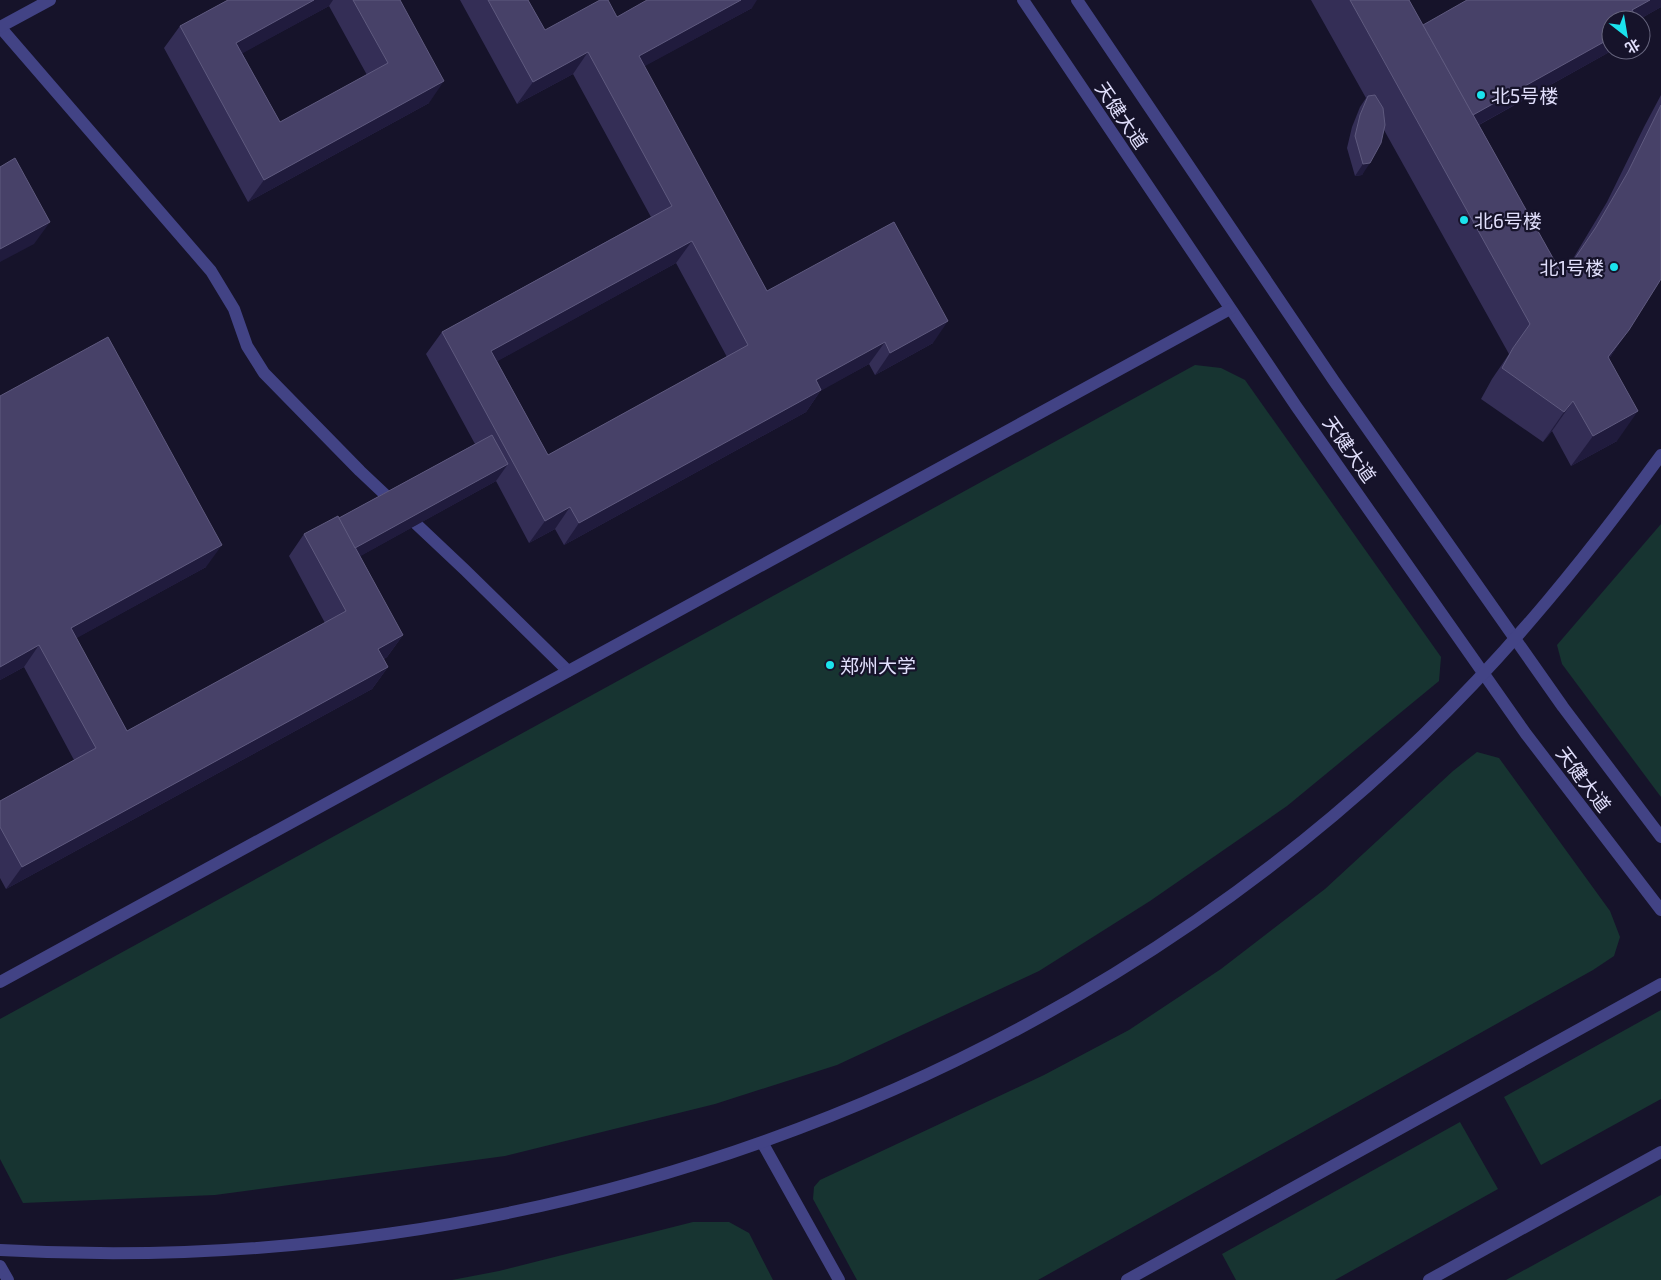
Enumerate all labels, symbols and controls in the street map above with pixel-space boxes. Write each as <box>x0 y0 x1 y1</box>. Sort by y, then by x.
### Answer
north arrow <box>1601 10 1651 60</box>
text: 北 <box>1623 36 1643 57</box>
street label: 天健大道 <box>1091 77 1153 153</box>
place label: 北5号楼 <box>1491 84 1558 107</box>
marker: 北5号楼 <box>1475 89 1487 101</box>
place label: 北6号楼 <box>1474 209 1542 232</box>
marker: 北6号楼 <box>1458 214 1470 226</box>
place label: 北1号楼 <box>1539 256 1604 279</box>
marker: 北1号楼 <box>1608 261 1620 273</box>
street label: 天健大道 <box>1319 411 1381 487</box>
place label: 郑州大学 <box>840 654 916 677</box>
marker: 郑州大学 <box>824 659 836 671</box>
street label: 天健大道 <box>1552 742 1616 816</box>

